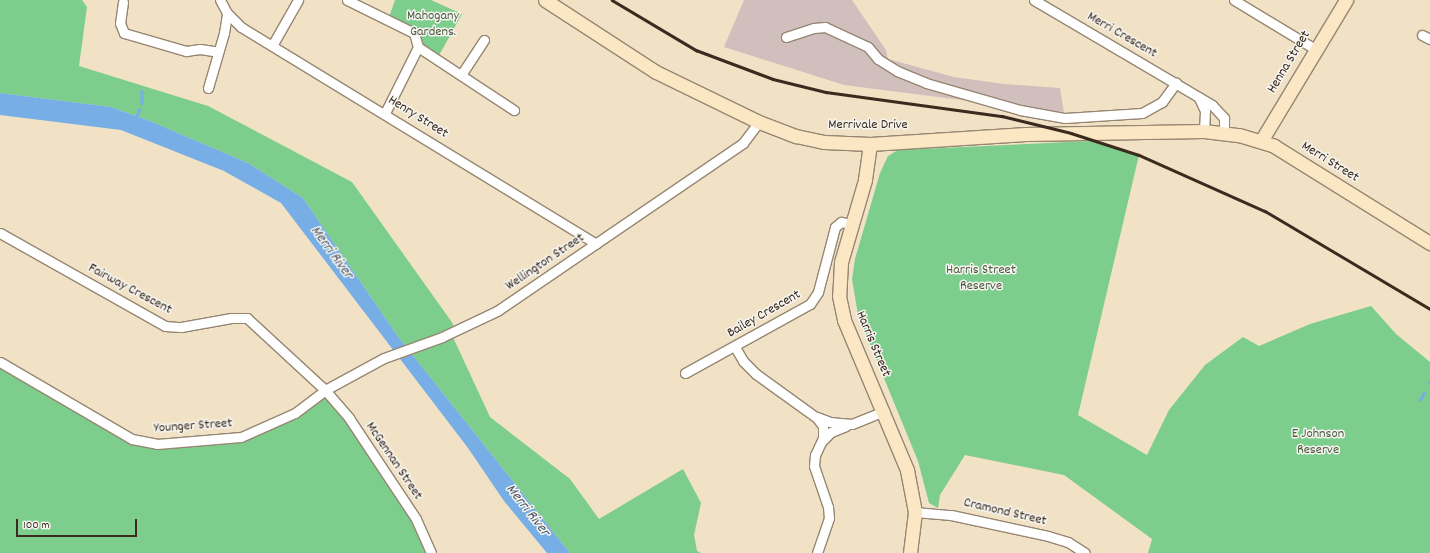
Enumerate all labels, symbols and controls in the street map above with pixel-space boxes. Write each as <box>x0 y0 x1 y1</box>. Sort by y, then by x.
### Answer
park label: Mahogany Gardens. <box>407 8 459 40</box>
street label: Merri Crescent <box>1084 8 1160 62</box>
street label: Henna Street <box>1264 28 1314 96</box>
street label: Henry Street <box>385 92 451 142</box>
street label: Merrivale Drive <box>828 117 908 133</box>
street label: Merri Street <box>1298 138 1362 186</box>
water label: Merri River <box>306 223 356 283</box>
street label: Wellington Street <box>503 230 587 294</box>
street label: Fairway Crescent <box>85 260 175 318</box>
park label: Harris Street Reserve <box>946 262 1016 294</box>
street label: Bailey Crescent <box>724 286 804 342</box>
street label: Harris Street <box>852 309 894 379</box>
street label: Younger Street <box>153 415 233 437</box>
street label: McGennan Street <box>362 419 426 503</box>
park label: E Johnson Reserve <box>1292 426 1344 458</box>
water label: Merri River <box>501 481 553 541</box>
street label: Cramond Street <box>962 494 1048 530</box>
scale bar <box>18 511 139 537</box>
text: 100 m <box>23 517 50 534</box>

